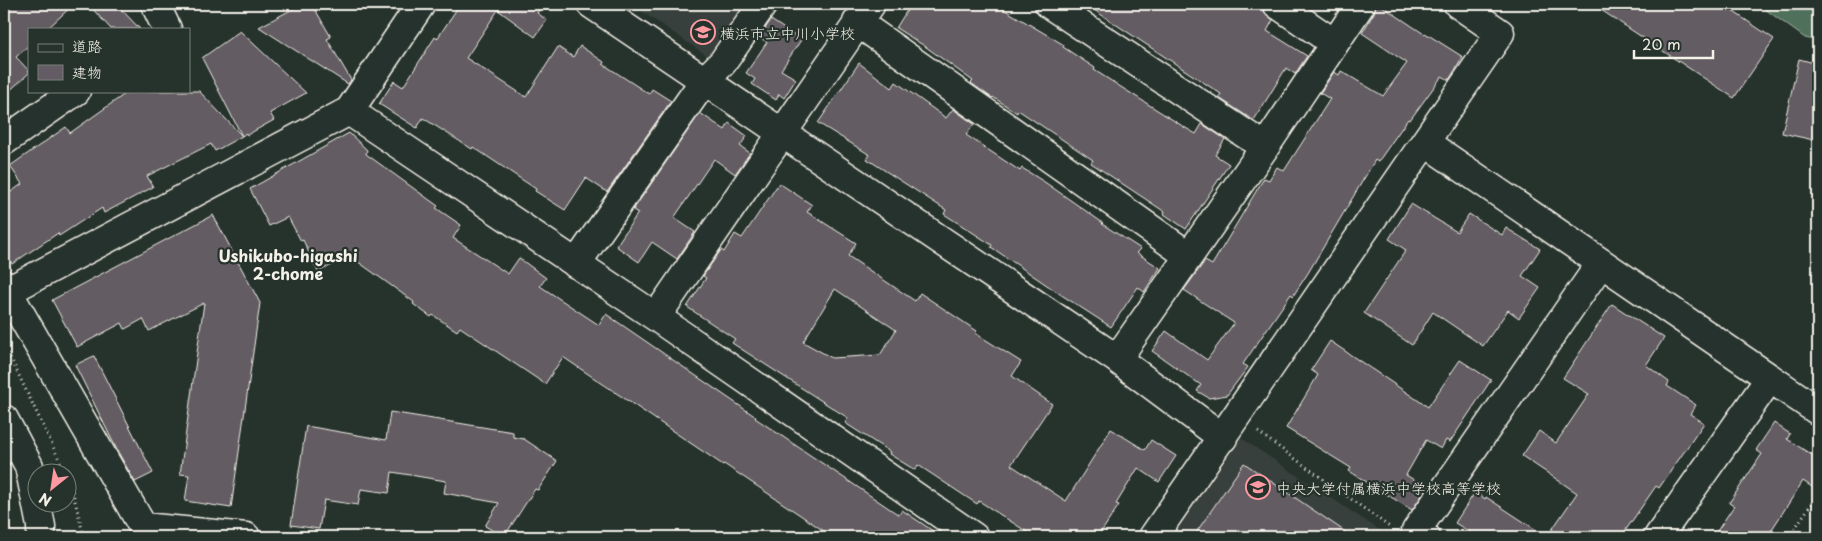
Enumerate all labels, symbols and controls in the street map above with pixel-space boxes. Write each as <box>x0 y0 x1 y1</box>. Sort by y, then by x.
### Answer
school or university icon: 横浜市立中川小学校 <box>690 19 716 45</box>
place label: 横浜市立中川小学校 <box>720 21 855 44</box>
legend <box>28 28 190 92</box>
scale bar <box>1634 28 1713 60</box>
text: 20 m <box>1642 32 1681 55</box>
text: 道路 <box>72 34 102 57</box>
text: 建物 <box>72 60 102 83</box>
district label: Ushikubo-higashi 2-chome <box>218 243 358 285</box>
north arrow <box>28 464 78 514</box>
school or university icon: 中央大学付属横浜中学校高等学校 <box>1245 474 1271 500</box>
place label: 中央大学付属横浜中学校高等学校 <box>1276 476 1501 499</box>
text: N <box>35 488 55 512</box>

